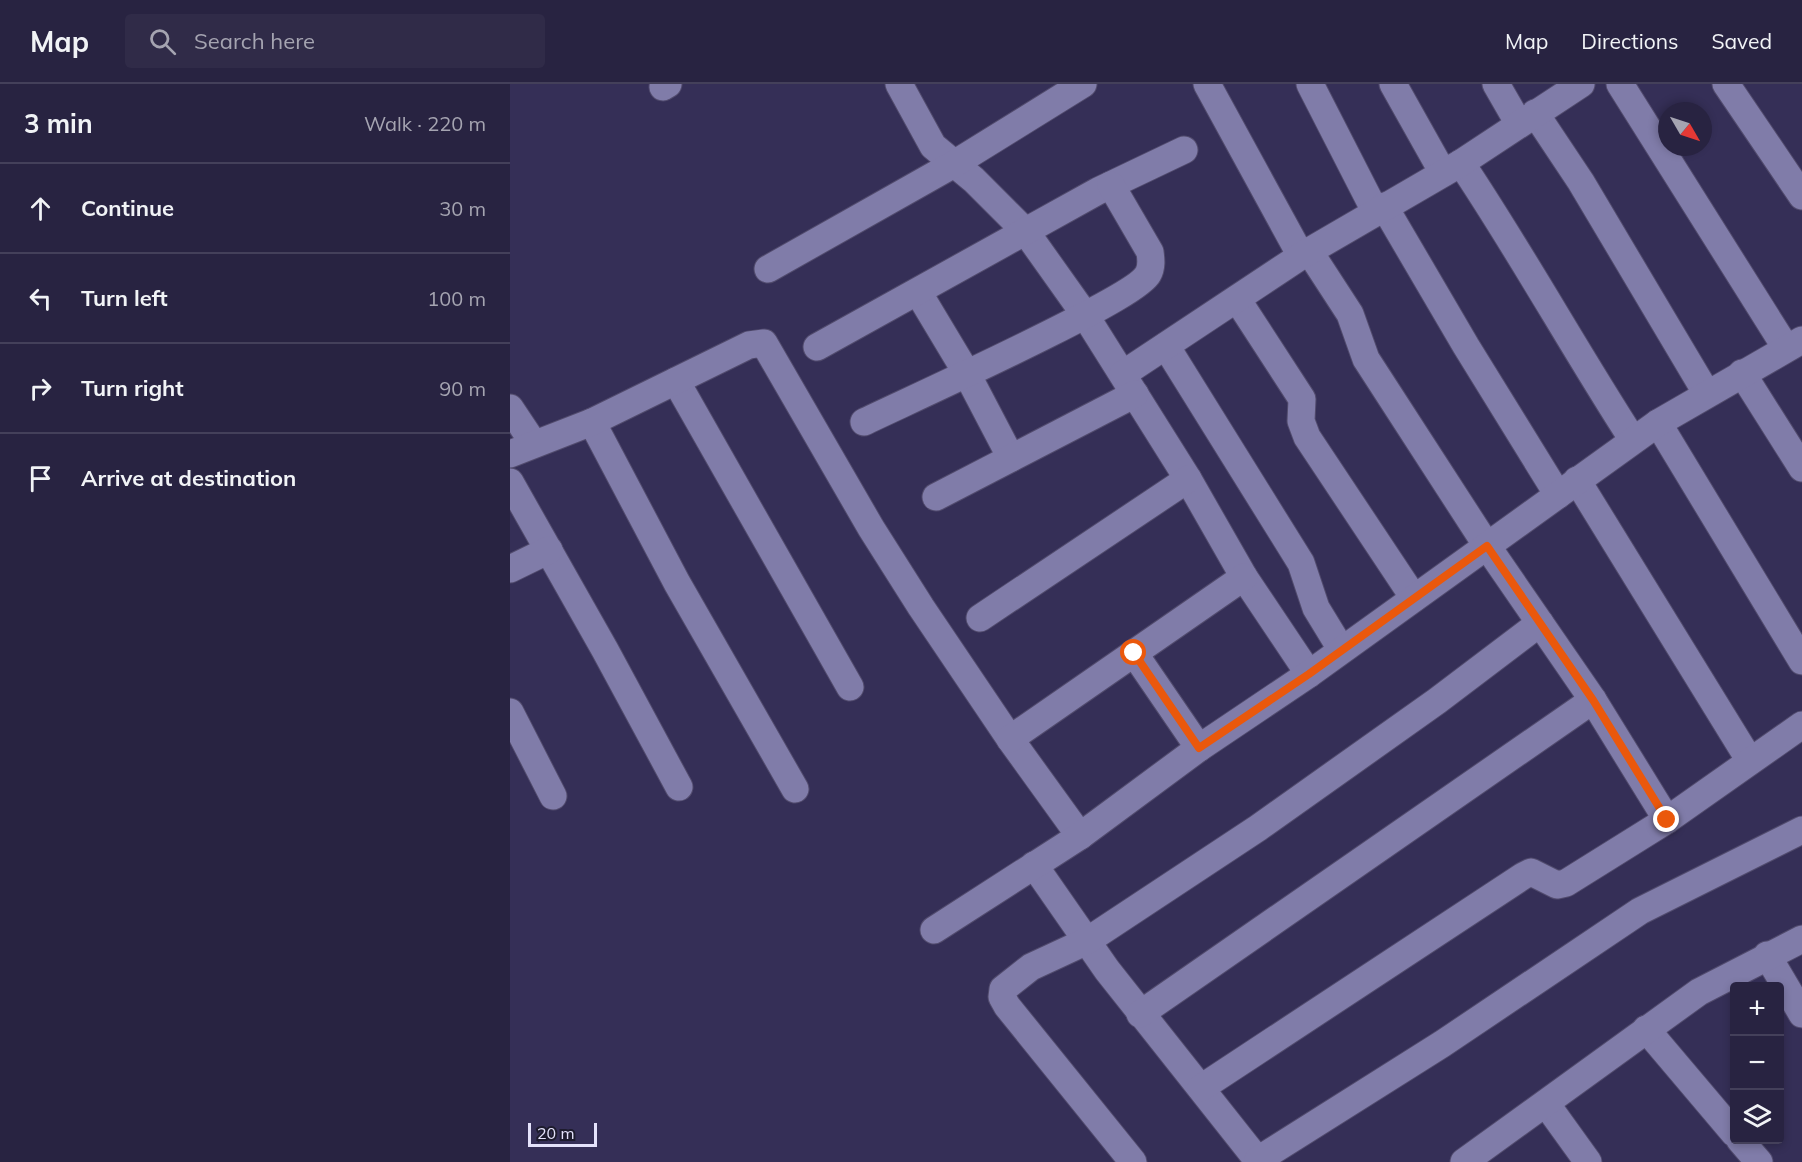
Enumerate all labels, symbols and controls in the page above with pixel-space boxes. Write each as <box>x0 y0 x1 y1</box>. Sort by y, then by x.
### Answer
search box <box>125 14 545 68</box>
text: Map <box>30 24 89 59</box>
icon: search <box>146 25 179 58</box>
text: Search here <box>194 27 315 55</box>
text: Map <box>1505 28 1548 54</box>
text: Directions <box>1581 28 1678 54</box>
text: Saved <box>1711 28 1772 54</box>
north arrow <box>1658 102 1712 156</box>
text: 3 min <box>24 107 93 140</box>
text: Walk · 220 m <box>364 111 486 136</box>
icon: ahead <box>24 192 57 225</box>
text: Continue <box>81 194 174 222</box>
text: 30 m <box>439 196 486 221</box>
icon: left <box>24 282 57 315</box>
text: Turn left <box>81 284 168 312</box>
text: 100 m <box>427 286 486 311</box>
icon: right <box>24 372 57 405</box>
text: Turn right <box>81 374 184 402</box>
text: 90 m <box>439 376 486 401</box>
icon: arrive <box>24 462 57 495</box>
text: Arrive at destination <box>81 464 296 492</box>
route start <box>1120 639 1146 665</box>
route end <box>1653 806 1679 832</box>
map controls <box>1730 982 1784 1144</box>
button: + <box>1730 982 1784 1036</box>
button: − <box>1730 1036 1784 1090</box>
button: layers <box>1730 1090 1784 1144</box>
scale bar <box>528 1120 597 1148</box>
text: 20 m <box>537 1123 574 1143</box>

